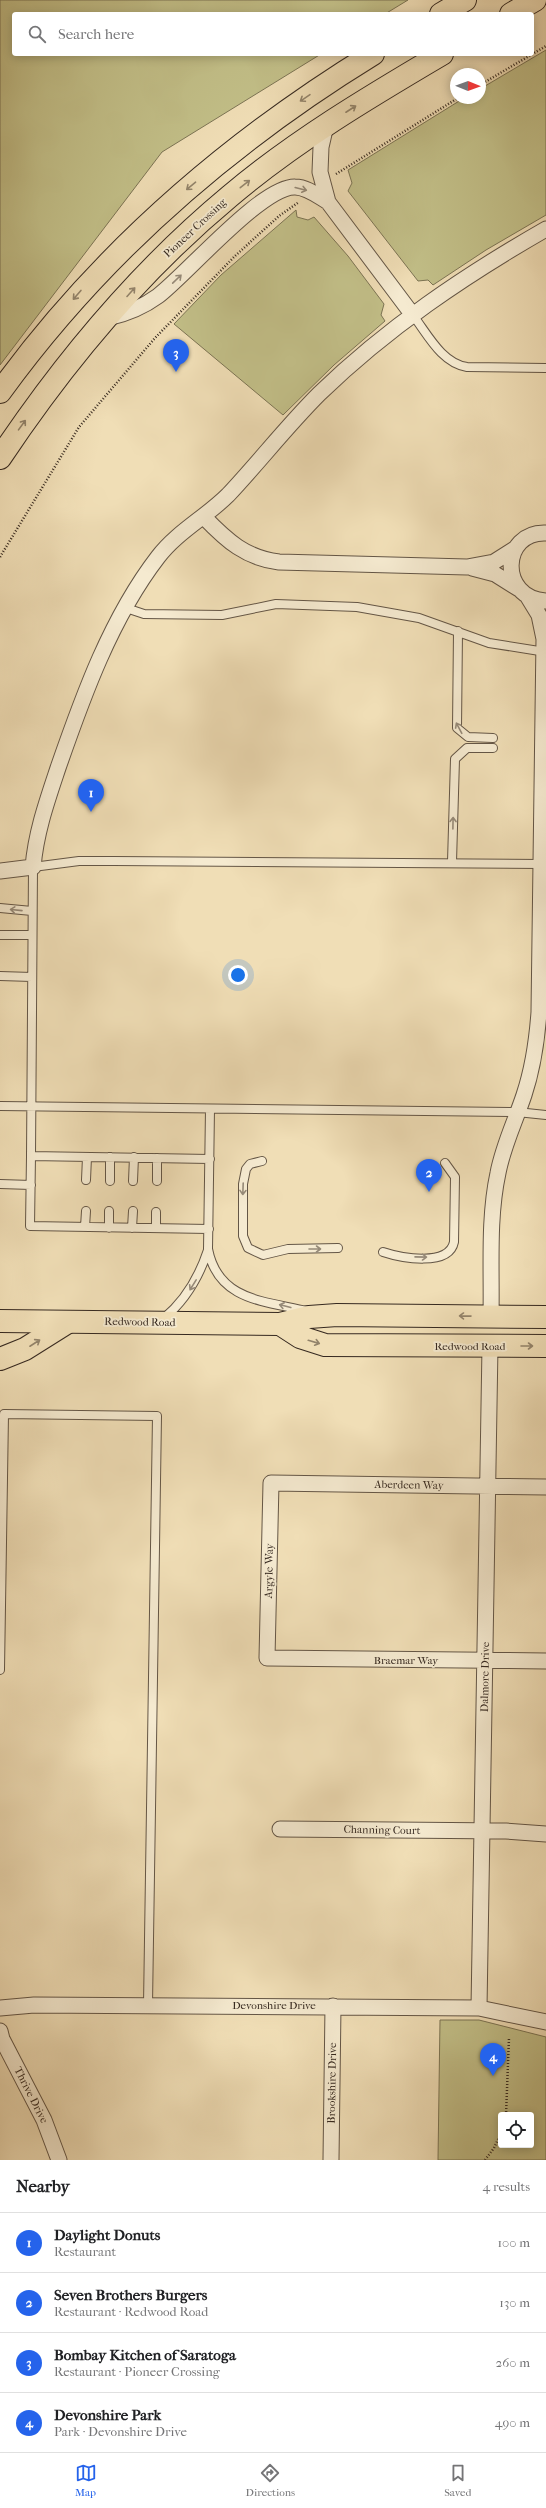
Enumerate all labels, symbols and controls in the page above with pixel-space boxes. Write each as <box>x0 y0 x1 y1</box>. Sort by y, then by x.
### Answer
search box <box>12 12 534 56</box>
icon: search <box>26 23 48 45</box>
text: Search here <box>58 25 134 43</box>
north arrow <box>450 68 486 104</box>
one-way arrow <box>300 94 311 102</box>
one-way arrow <box>346 105 357 113</box>
one-way arrow <box>240 179 251 188</box>
one-way arrow <box>186 181 196 190</box>
one-way arrow <box>295 185 308 193</box>
street label: Pioneer Crossing <box>161 196 229 260</box>
one-way arrow <box>172 274 182 284</box>
one-way arrow <box>126 288 135 298</box>
one-way arrow <box>73 290 82 301</box>
pin: 3 <box>163 339 189 372</box>
one-way arrow <box>18 420 26 431</box>
one-way arrow <box>455 722 462 734</box>
pin: 1 <box>78 779 104 812</box>
one-way arrow <box>449 817 457 830</box>
one-way arrow <box>10 906 23 913</box>
your location <box>228 965 248 985</box>
pin: 2 <box>416 1159 442 1192</box>
one-way arrow <box>239 1182 247 1195</box>
one-way arrow <box>308 1245 321 1253</box>
one-way arrow <box>414 1253 427 1261</box>
one-way arrow <box>188 1279 196 1291</box>
one-way arrow <box>279 1302 292 1309</box>
one-way arrow <box>459 1312 472 1320</box>
street label: Redwood Road <box>104 1315 177 1329</box>
one-way arrow <box>29 1338 41 1346</box>
one-way arrow <box>307 1339 320 1346</box>
street label: Redwood Road <box>434 1340 507 1353</box>
one-way arrow <box>520 1342 533 1350</box>
street label: Aberdeen Way <box>373 1478 445 1492</box>
street label: Argyle Way <box>262 1542 276 1600</box>
street label: Dalmore Drive <box>478 1641 492 1712</box>
street label: Braemar Way <box>374 1654 439 1667</box>
street label: Channing Court <box>343 1823 421 1837</box>
street label: Devonshire Drive <box>232 1999 316 2012</box>
street label: Brookshire Drive <box>325 2042 339 2124</box>
pin: 4 <box>480 2043 506 2076</box>
street label: Thrive Drive <box>11 2065 51 2126</box>
map controls <box>498 2112 534 2148</box>
button: locate <box>498 2112 534 2148</box>
text: Nearby <box>16 2176 70 2196</box>
text: 4 results <box>483 2179 530 2194</box>
text: Daylight Donuts <box>54 2226 160 2244</box>
text: 1 <box>27 2235 31 2250</box>
text: 100 m <box>497 2235 530 2250</box>
text: Restaurant <box>54 2244 116 2259</box>
text: Seven Brothers Burgers <box>54 2286 207 2304</box>
text: 2 <box>26 2295 32 2310</box>
text: 130 m <box>499 2295 530 2310</box>
text: Restaurant · Redwood Road <box>54 2304 208 2319</box>
text: Bombay Kitchen of Saratoga <box>54 2346 236 2364</box>
text: 3 <box>26 2355 32 2370</box>
text: 260 m <box>496 2355 530 2370</box>
text: Restaurant · Pioneer Crossing <box>54 2364 220 2379</box>
text: Devonshire Park <box>54 2406 161 2424</box>
text: 4 <box>25 2415 33 2430</box>
text: 490 m <box>495 2415 530 2430</box>
text: Park · Devonshire Drive <box>54 2424 187 2439</box>
tab: Map <box>75 2462 97 2499</box>
tab: Directions <box>246 2462 295 2499</box>
tab: Saved <box>444 2462 471 2499</box>

